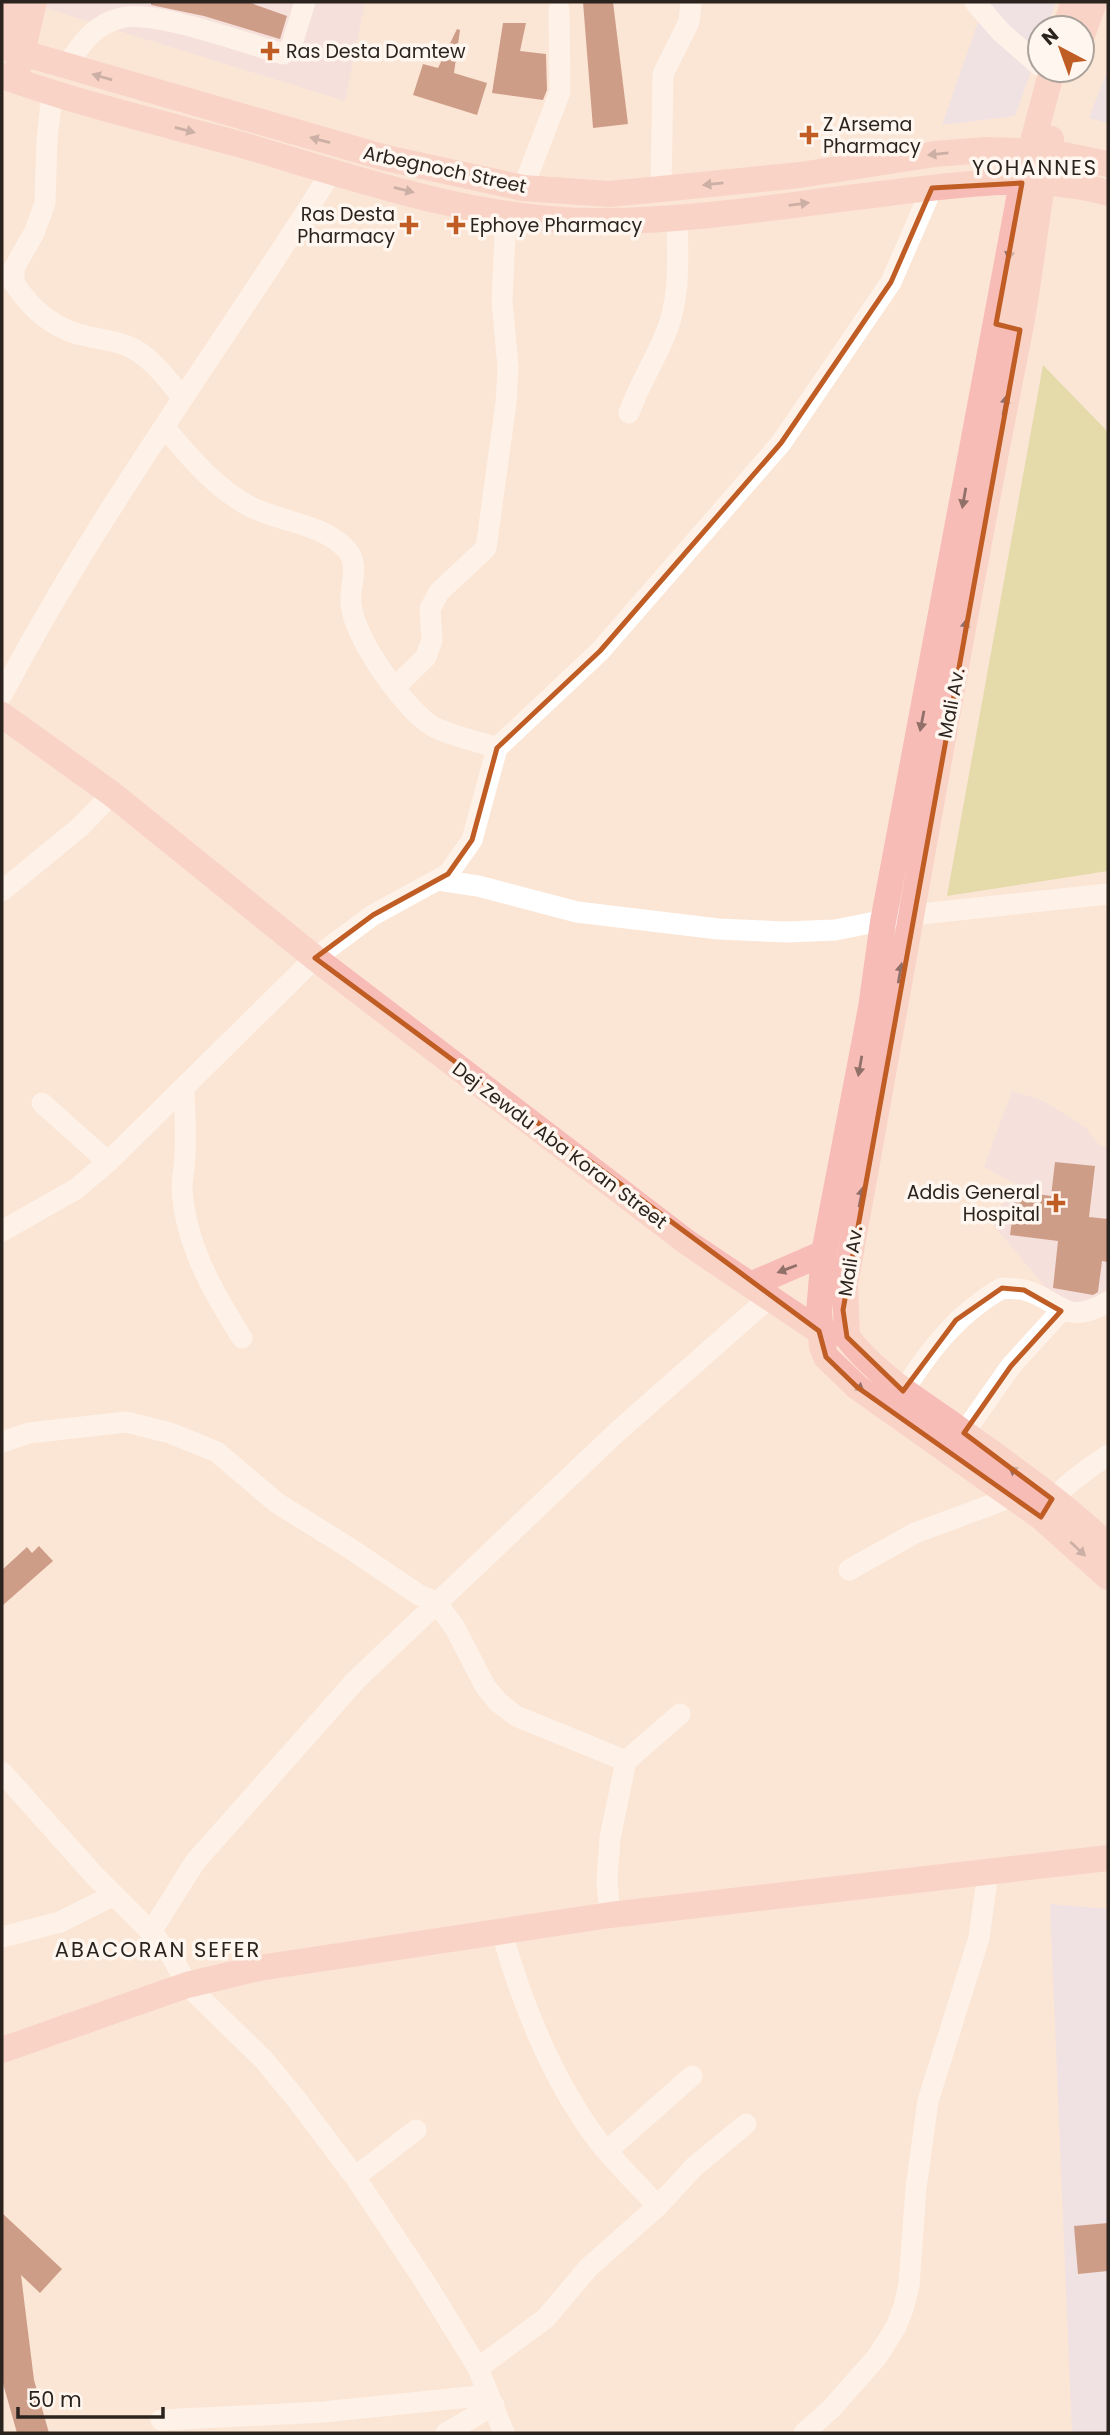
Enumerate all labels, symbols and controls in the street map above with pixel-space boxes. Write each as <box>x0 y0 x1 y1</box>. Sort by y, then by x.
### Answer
north arrow <box>1026 14 1096 84</box>
text: N <box>1036 22 1064 51</box>
place label: Ras Desta Damtew <box>286 38 466 65</box>
marker: Ras Desta Damtew <box>260 41 280 61</box>
one-way arrow <box>90 71 112 82</box>
place label: Z Arsema Pharmacy <box>823 111 921 160</box>
one-way arrow <box>174 125 196 136</box>
marker: Z Arsema Pharmacy <box>801 127 817 143</box>
one-way arrow <box>309 134 331 145</box>
street label: Arbegnoch Street <box>361 139 529 200</box>
one-way arrow <box>927 149 949 160</box>
district label: YOHANNES <box>972 153 1098 182</box>
one-way arrow <box>702 179 724 190</box>
one-way arrow <box>393 185 415 196</box>
one-way arrow <box>788 198 810 209</box>
place label: Ras Desta Pharmacy <box>297 201 395 250</box>
place label: Ephoye Pharmacy <box>470 212 643 239</box>
marker: Ras Desta Pharmacy <box>401 217 417 233</box>
marker: Ephoye Pharmacy <box>448 217 464 233</box>
one-way arrow <box>1004 239 1015 261</box>
one-way arrow <box>1000 394 1011 416</box>
one-way arrow <box>958 487 969 509</box>
one-way arrow <box>959 618 970 640</box>
street label: Mali Av. <box>931 666 972 741</box>
one-way arrow <box>917 710 928 732</box>
one-way arrow <box>895 962 906 984</box>
one-way arrow <box>855 1055 866 1077</box>
street label: Dej Zewdu Aba Koran Street <box>447 1056 673 1235</box>
place label: Addis General Hospital <box>907 1179 1040 1228</box>
one-way arrow <box>855 1186 866 1208</box>
marker: Addis General Hospital <box>1046 1193 1066 1213</box>
street label: Mali Av. <box>832 1224 869 1298</box>
one-way arrow <box>777 1264 798 1275</box>
one-way arrow <box>846 1378 864 1393</box>
one-way arrow <box>1008 1466 1026 1480</box>
one-way arrow <box>1069 1540 1086 1556</box>
district label: ABACORAN SEFER <box>55 1935 261 1964</box>
scale bar <box>18 2376 163 2420</box>
text: 50 m <box>28 2385 82 2414</box>

